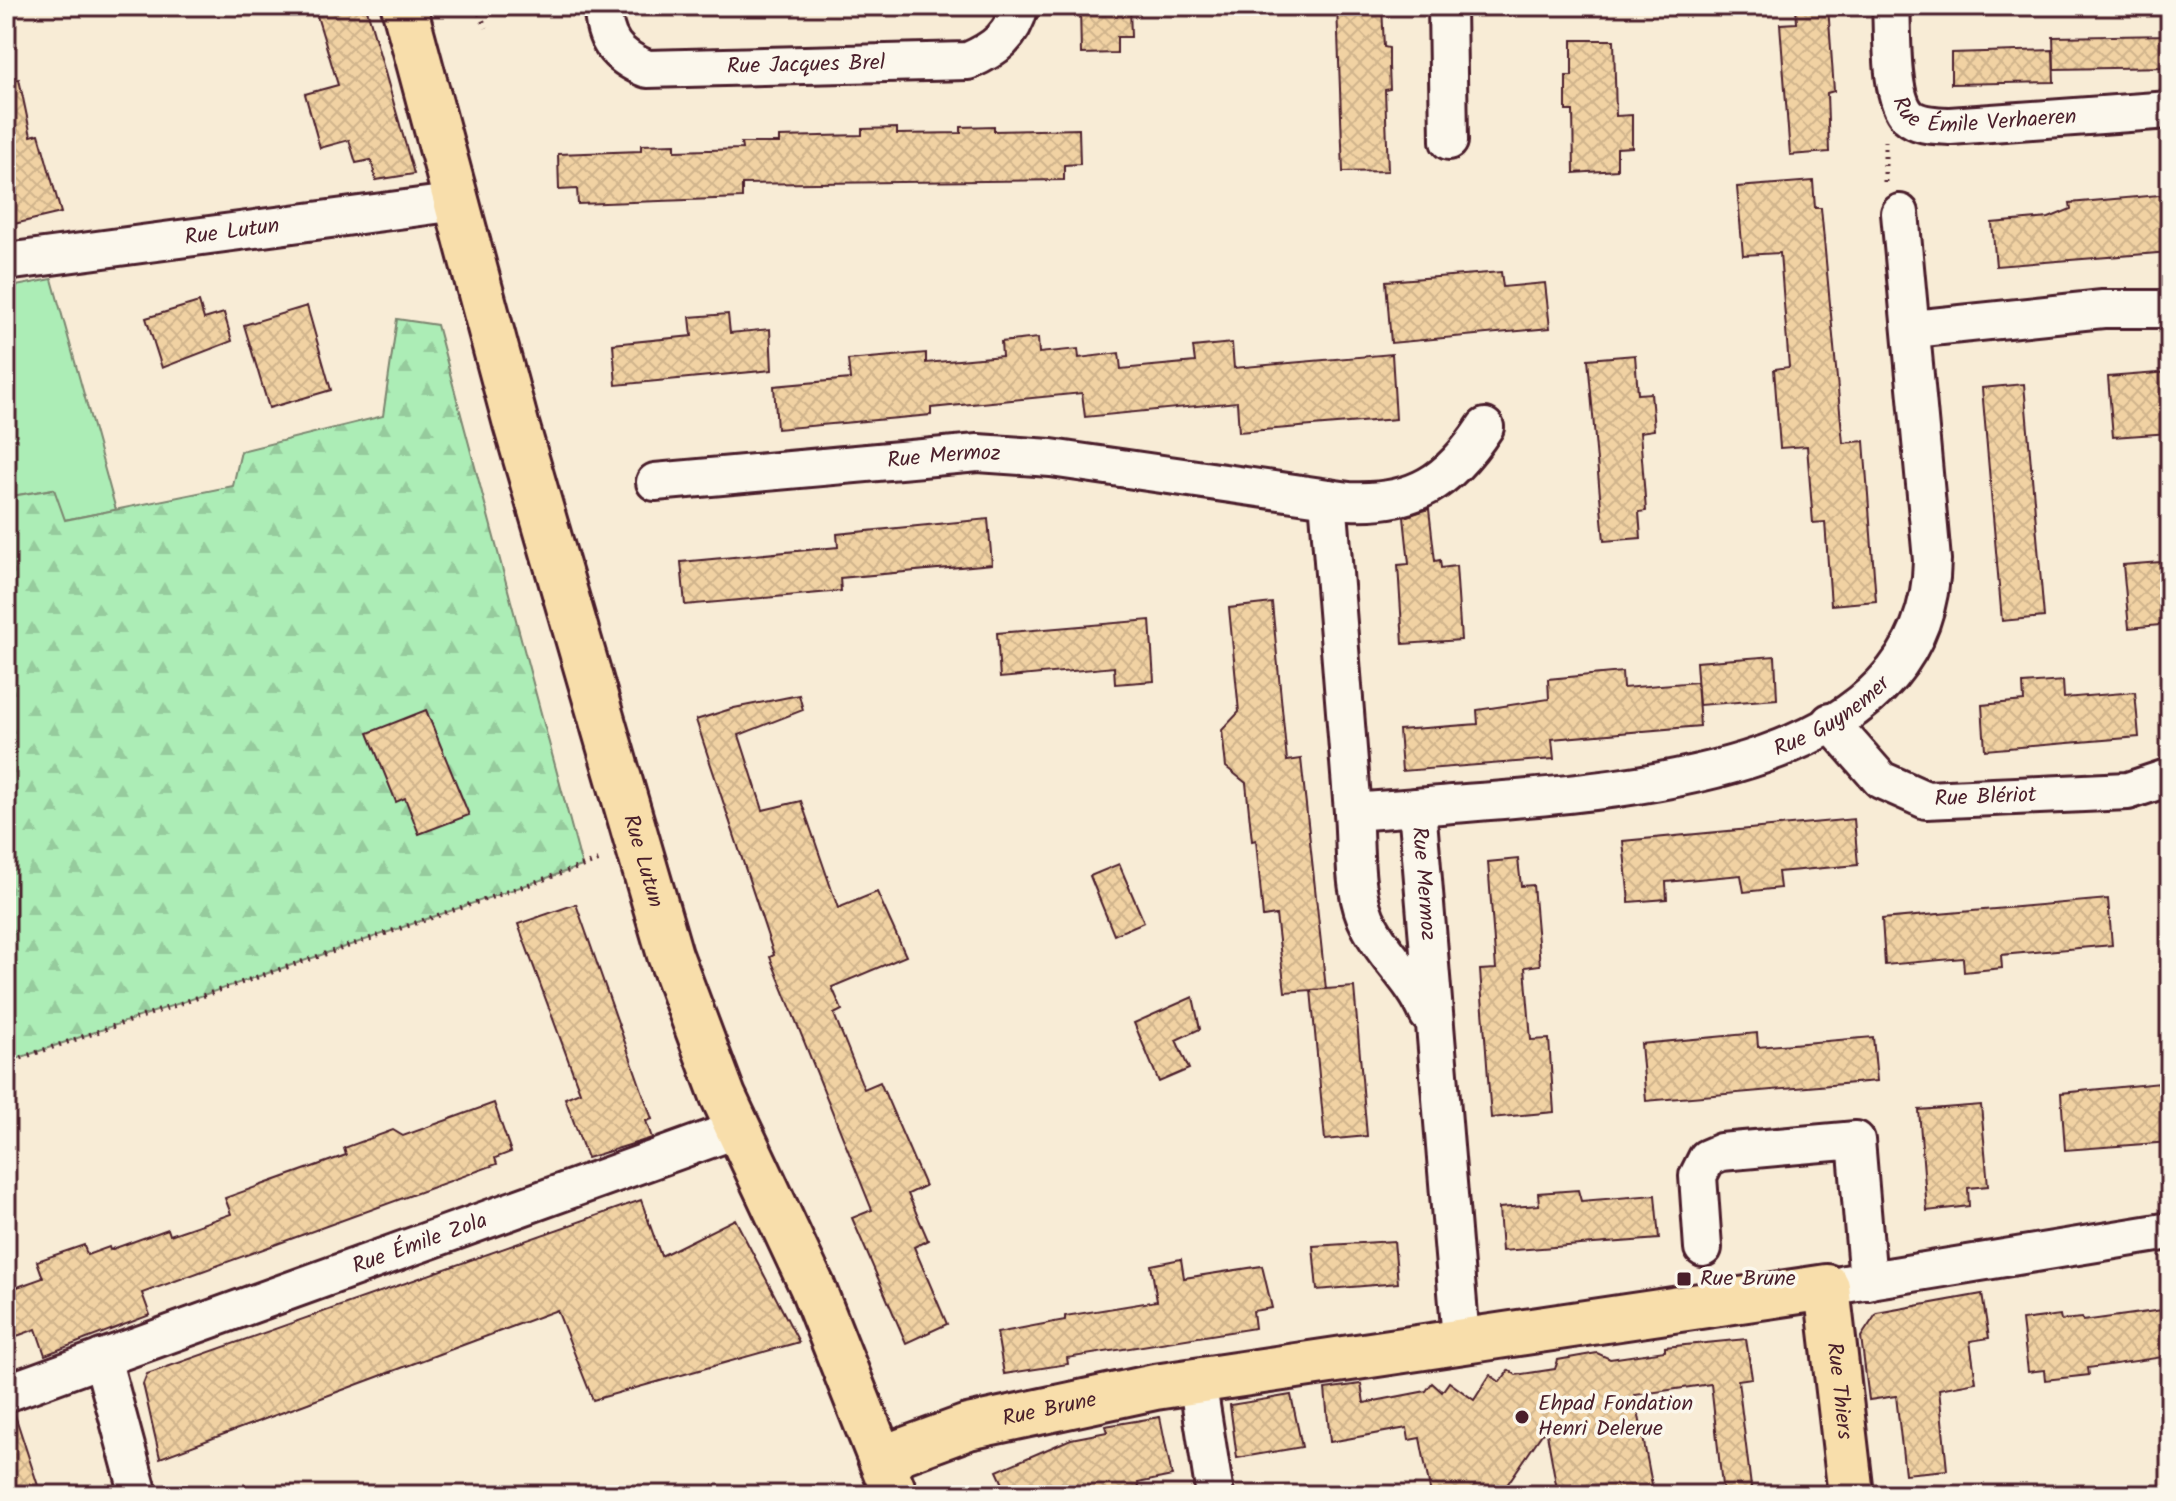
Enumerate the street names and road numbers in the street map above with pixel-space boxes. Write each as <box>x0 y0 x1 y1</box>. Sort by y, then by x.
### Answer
street label: Rue Jacques Brel <box>726 46 886 85</box>
street label: Rue Émile Verhaeren <box>1882 91 2078 144</box>
street label: Rue Lutun <box>182 208 282 256</box>
street label: Rue Mermoz <box>886 435 1002 479</box>
street label: Rue Guynemer <box>1769 667 1900 767</box>
street label: Rue Blériot <box>1934 778 2038 817</box>
street label: Rue Lutun <box>613 810 673 912</box>
street label: Rue Mermoz <box>1401 825 1445 942</box>
street label: Rue Émile Zola <box>348 1203 492 1284</box>
street label: Rue Thiers <box>1816 1341 1862 1442</box>
street label: Rue Brune <box>999 1382 1100 1437</box>

